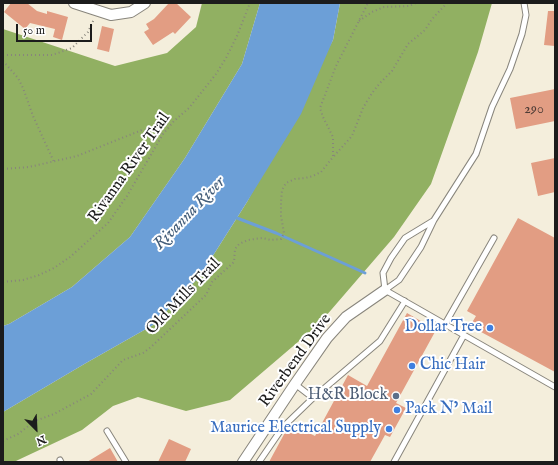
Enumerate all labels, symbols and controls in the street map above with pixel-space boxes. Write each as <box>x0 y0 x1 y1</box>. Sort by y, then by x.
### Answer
scale bar <box>18 16 94 42</box>
text: 50 m <box>23 23 45 38</box>
house number: 290 <box>524 102 544 118</box>
street label: Rivanna River Trail <box>85 109 175 227</box>
water label: Rivanna River <box>150 173 230 255</box>
street label: Old Mills Trail <box>143 255 225 339</box>
street label: Riverbend Drive <box>256 311 336 411</box>
place label: Dollar Tree <box>405 318 482 338</box>
marker: Dollar Tree <box>485 323 495 333</box>
place label: Chic Hair <box>420 356 485 376</box>
marker: Chic Hair <box>407 361 417 371</box>
place label: H&R Block <box>308 386 388 406</box>
marker: H&R Block <box>391 391 401 401</box>
place label: Pack N’ Mail <box>405 400 492 420</box>
marker: Pack N’ Mail <box>392 405 402 415</box>
north arrow <box>16 409 56 449</box>
place label: Maurice Electrical Supply <box>210 419 381 439</box>
marker: Maurice Electrical Supply <box>384 424 394 434</box>
text: N <box>34 432 48 448</box>

